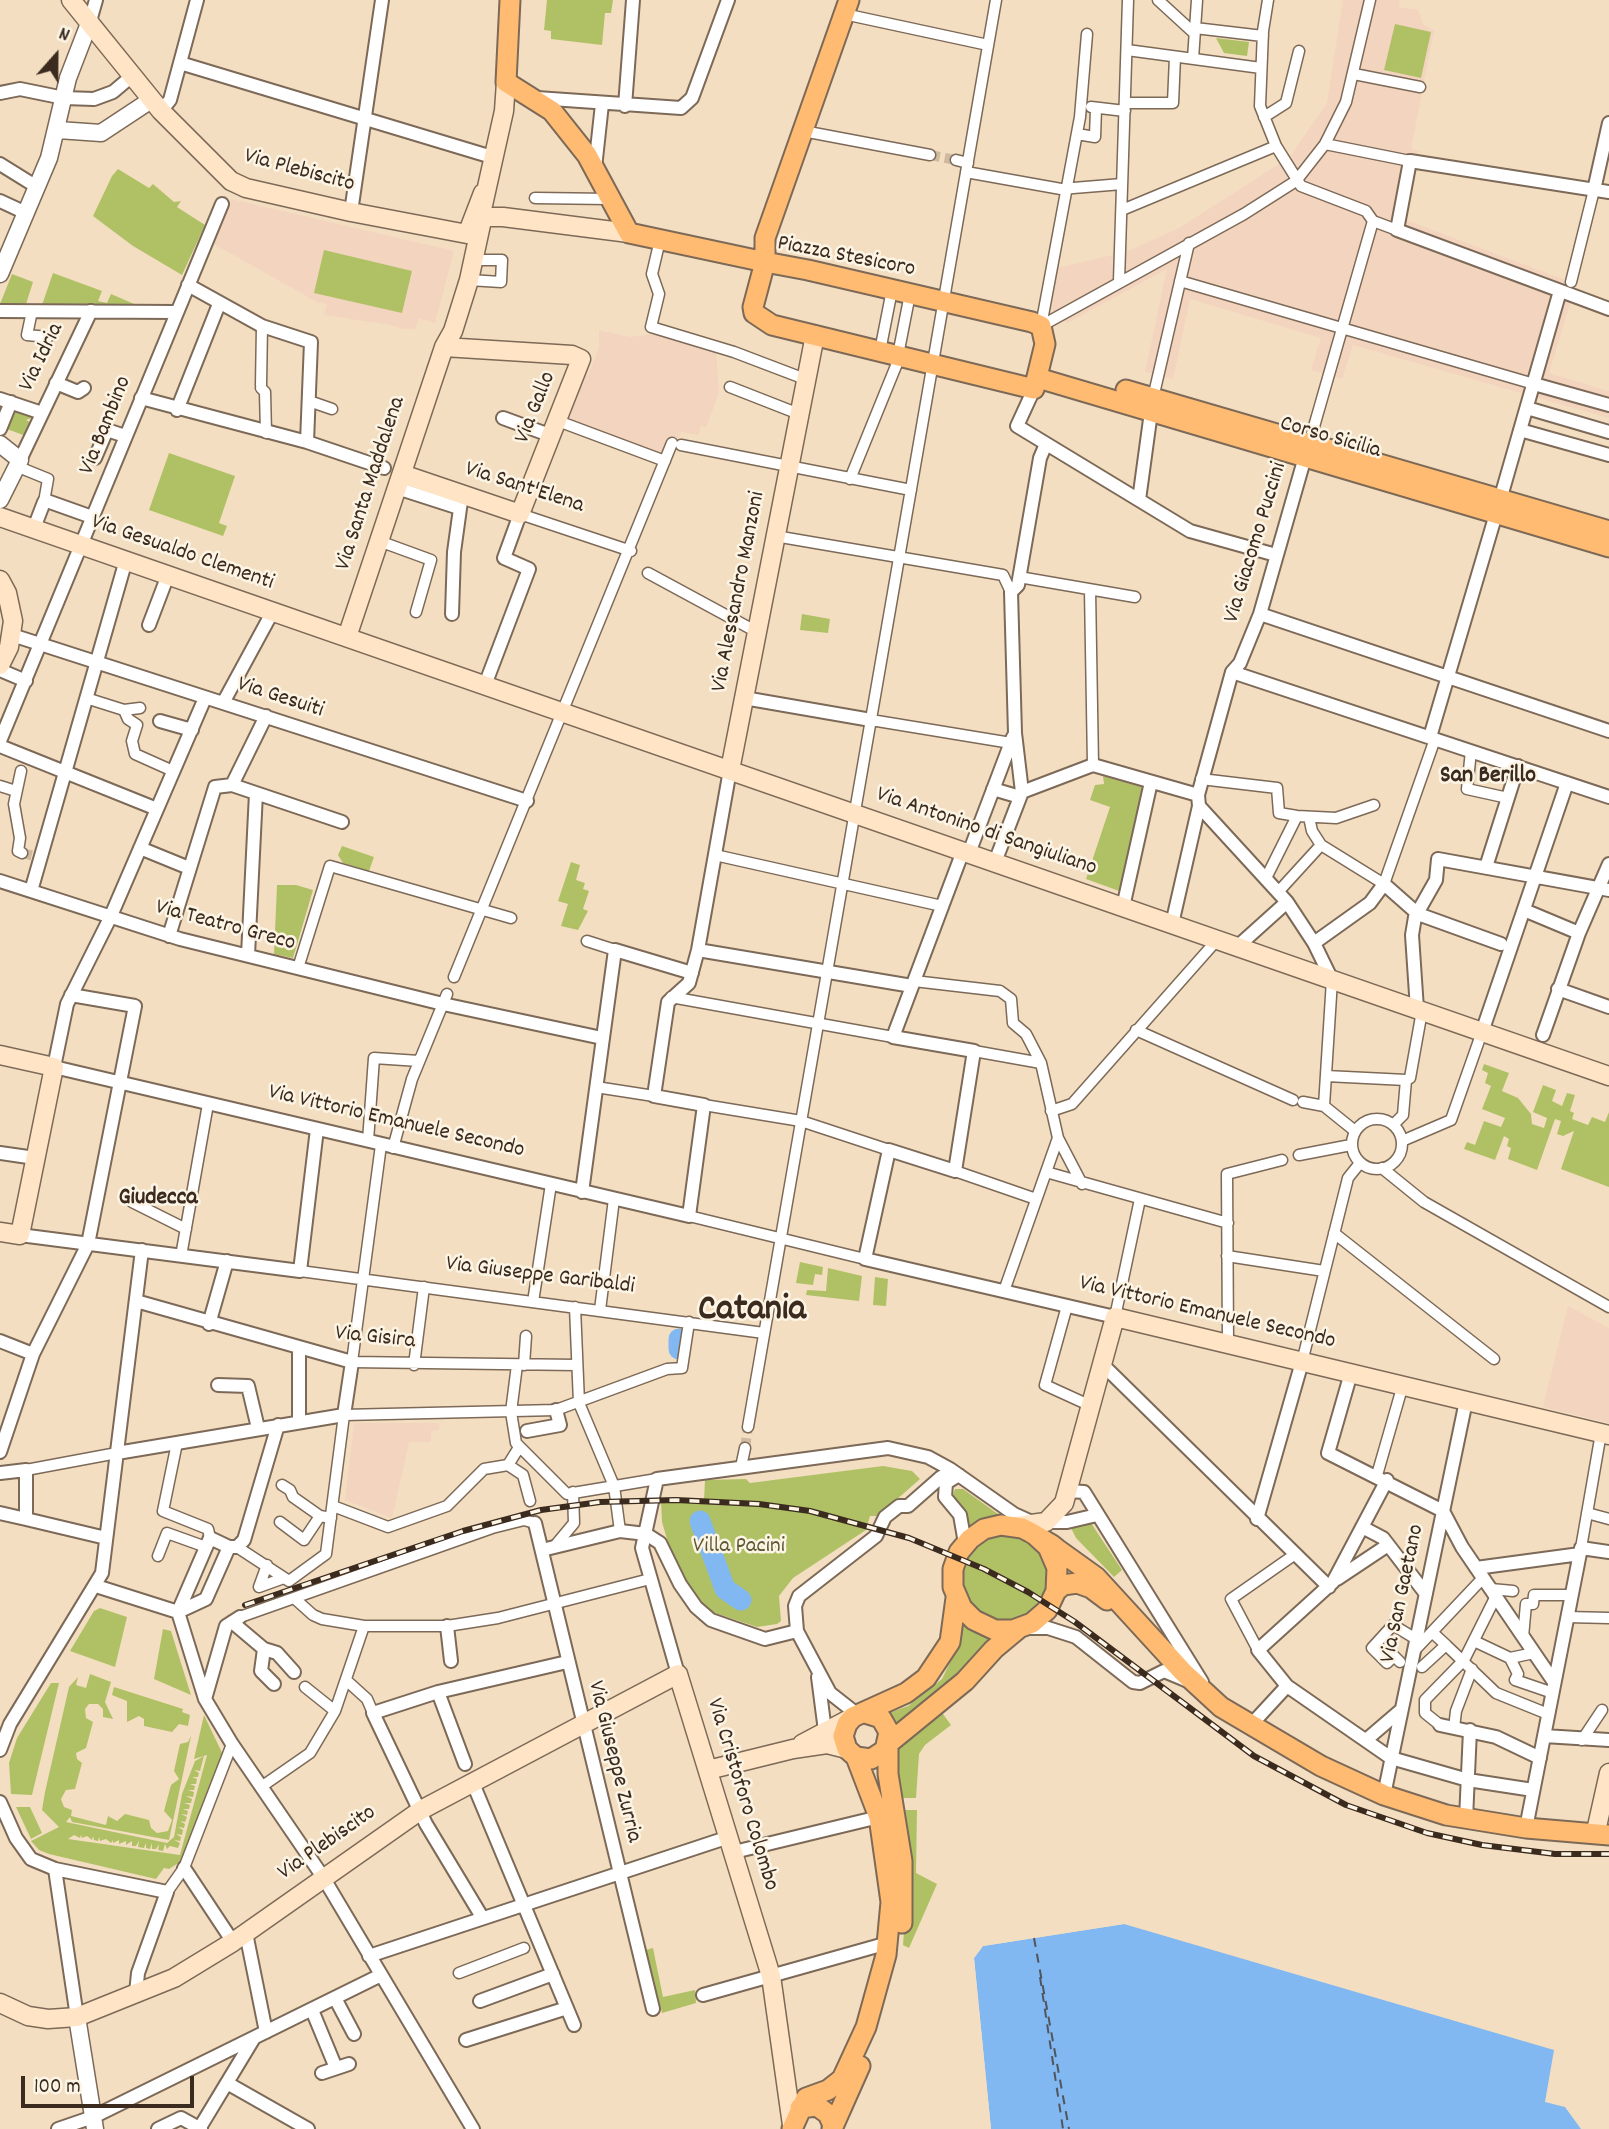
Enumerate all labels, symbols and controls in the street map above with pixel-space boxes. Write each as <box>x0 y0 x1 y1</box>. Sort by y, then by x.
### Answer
north arrow <box>21 21 91 91</box>
text: N <box>54 22 73 50</box>
street label: Via Plebiscito <box>241 144 357 200</box>
street label: Piazza Stesicoro <box>775 231 917 285</box>
street label: Via Idria <box>15 319 71 397</box>
street label: Via Gallo <box>510 368 564 448</box>
street label: Via Bambino <box>75 373 139 479</box>
street label: Via Santa Maddalena <box>331 394 413 574</box>
street label: Corso Sicilia <box>1276 411 1384 467</box>
street label: Via Sant'Elena <box>461 457 587 521</box>
street label: Via Giacomo Puccini <box>1219 459 1295 627</box>
street label: Via Alessandro Manzoni <box>707 489 773 695</box>
street label: Via Gesualdo Clementi <box>87 510 277 598</box>
street label: Via Gesuiti <box>233 672 327 726</box>
district label: San Berillo <box>1440 764 1536 792</box>
street label: Via Antonino di Sangiuliano <box>872 782 1100 884</box>
street label: Via Teatro Greco <box>152 895 298 959</box>
street label: Via Vittorio Emanuele Secondo <box>265 1080 527 1166</box>
district label: Giudecca <box>118 1186 198 1214</box>
street label: Via Giuseppe Garibaldi <box>444 1252 636 1302</box>
street label: Via Vittorio Emanuele Secondo <box>1076 1271 1338 1357</box>
district label: Catania <box>698 1291 806 1335</box>
street label: Via Gisira <box>334 1321 416 1357</box>
street label: Via San Gaetano <box>1376 1522 1432 1666</box>
park label: Villa Pacini <box>693 1534 785 1562</box>
street label: Via Giuseppe Zurria <box>580 1678 646 1846</box>
street label: Via Cristoforo Colombo <box>699 1696 783 1894</box>
street label: Via Plebiscito <box>274 1800 382 1888</box>
scale bar <box>24 2062 198 2106</box>
text: 100 m <box>34 2073 81 2103</box>

